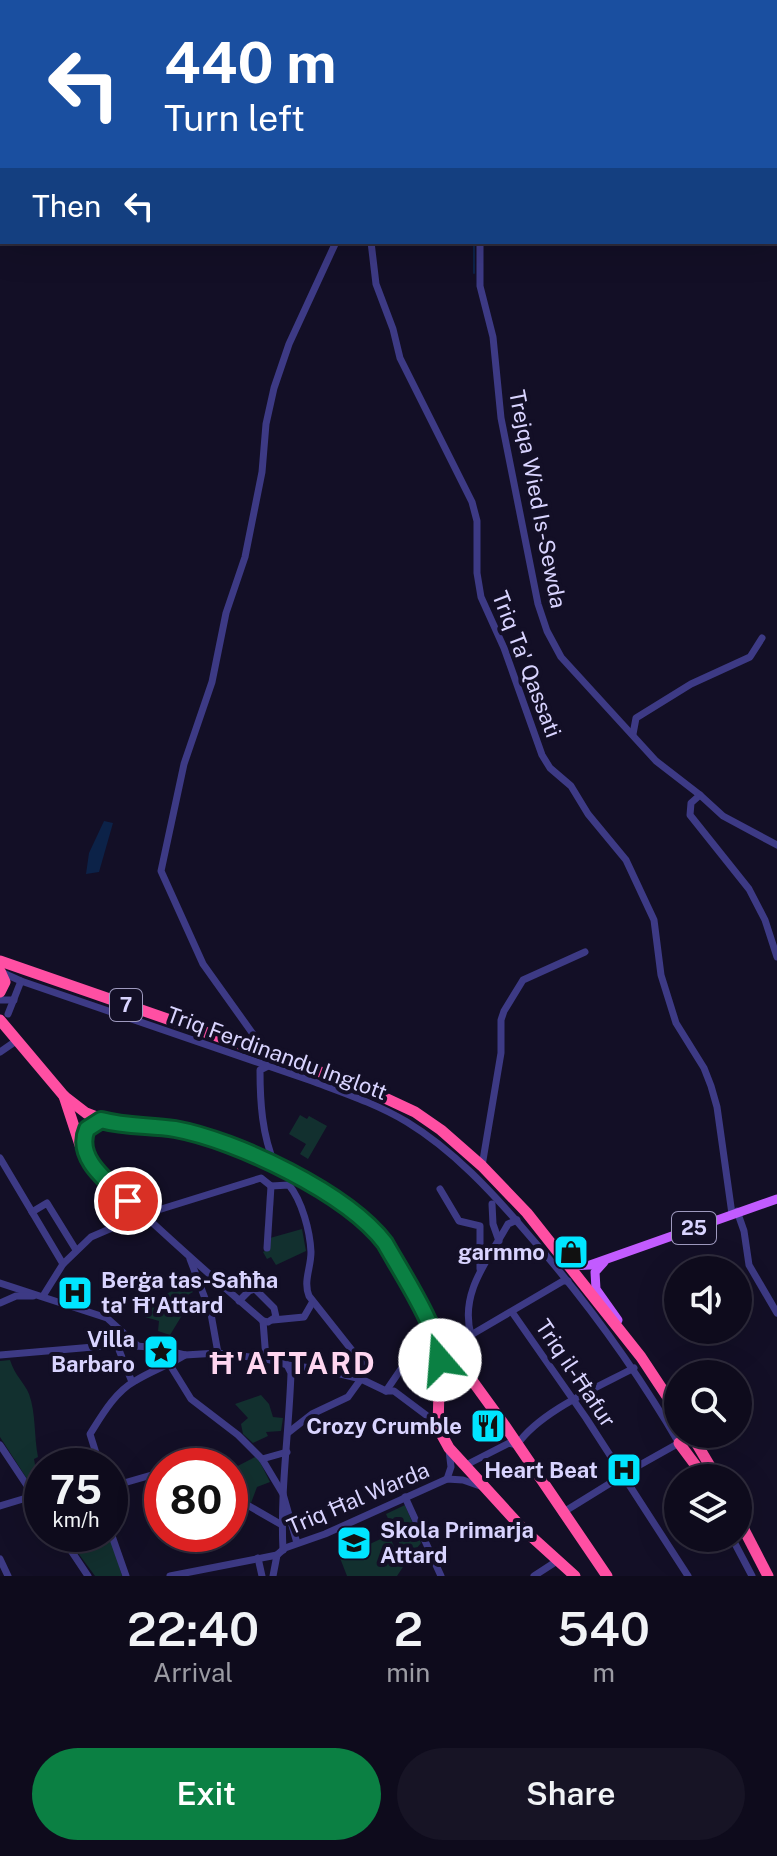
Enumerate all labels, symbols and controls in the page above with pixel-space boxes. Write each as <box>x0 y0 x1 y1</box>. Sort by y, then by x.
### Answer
text: 440 m <box>164 30 336 96</box>
icon: left <box>32 32 136 136</box>
text: Turn left <box>164 97 305 139</box>
icon: left <box>117 184 161 228</box>
text: Then <box>32 188 101 224</box>
street label: Trejqa Wied Is-Sewda <box>504 388 572 610</box>
street label: Triq Ta' Qassati <box>487 587 567 741</box>
road number: 7 <box>110 989 142 1021</box>
street label: Triq Ferdinandu Inglott <box>163 1001 391 1105</box>
pin <box>94 1167 162 1235</box>
icon: arrive <box>106 1179 150 1223</box>
road number: 25 <box>672 1212 716 1244</box>
shop icon: garmmo <box>552 1233 590 1271</box>
place label: garmmo <box>458 1239 545 1265</box>
map controls <box>664 1256 752 1552</box>
button: sound <box>664 1256 752 1344</box>
place label: Berġa tas-Saħħa ta' Ħ'Attard <box>101 1267 278 1318</box>
hospital icon: Berġa tas-Saħħa ta' Ħ'Attard <box>56 1274 94 1312</box>
street label: Triq il-Ħafur <box>530 1314 622 1432</box>
position arrow <box>398 1318 482 1402</box>
place label: Villa Barbaro <box>51 1326 135 1377</box>
place icon: Villa Barbaro <box>142 1333 180 1371</box>
district label: Ħ'ATTARD <box>209 1345 377 1381</box>
button: search <box>664 1360 752 1448</box>
restaurant icon: Crozy Crumble <box>469 1407 507 1445</box>
place label: Crozy Crumble <box>306 1413 462 1439</box>
speed limit sign: 80 <box>144 1448 248 1552</box>
hospital icon: Heart Beat <box>605 1451 643 1489</box>
street label: Triq Ħal Warda <box>283 1456 433 1540</box>
place label: Heart Beat <box>484 1457 598 1483</box>
button: layers <box>664 1464 752 1552</box>
text: 75 <box>50 1466 102 1513</box>
text: km/h <box>52 1508 100 1532</box>
place label: Skola Primarja Attard <box>380 1517 534 1568</box>
school or university icon: Skola Primarja Attard <box>335 1524 373 1562</box>
text: 22:40 <box>127 1600 259 1657</box>
text: 2 <box>393 1600 423 1657</box>
text: 540 <box>557 1600 650 1657</box>
text: Arrival <box>153 1657 233 1688</box>
text: min <box>386 1657 430 1688</box>
text: m <box>592 1657 615 1688</box>
button: Exit <box>32 1748 381 1840</box>
button: Share <box>397 1748 745 1840</box>

